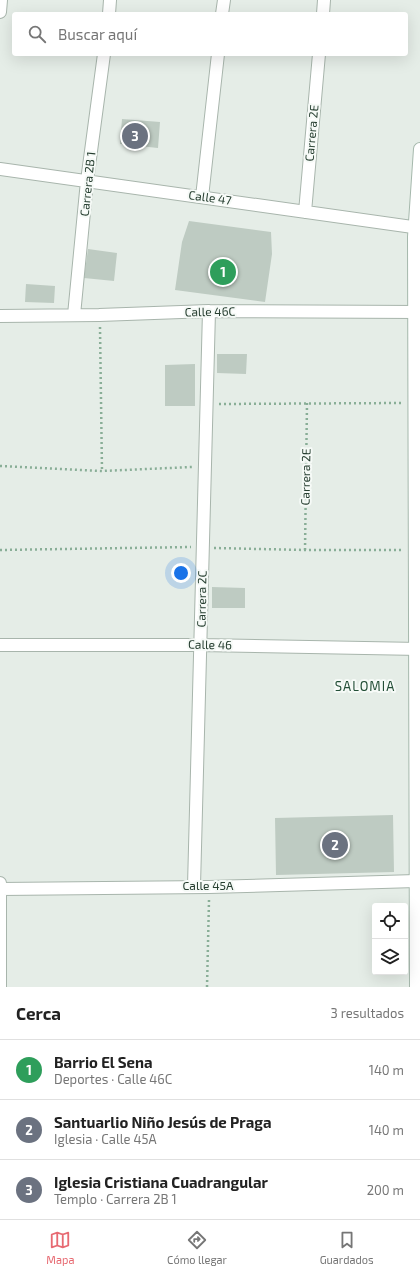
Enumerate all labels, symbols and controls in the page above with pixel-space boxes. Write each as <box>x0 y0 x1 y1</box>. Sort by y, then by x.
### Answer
search box <box>12 12 408 56</box>
icon: search <box>26 23 48 45</box>
text: Buscar aquí <box>58 25 137 43</box>
street label: Carrera 2E <box>302 104 320 162</box>
pin: 3 <box>122 121 148 151</box>
street label: Carrera 2B 1 <box>77 151 97 217</box>
street label: Calle 47 <box>188 187 233 207</box>
pin: 1 <box>210 257 236 287</box>
street label: Calle 46C <box>184 304 236 318</box>
street label: Carrera 2E <box>298 448 313 506</box>
your location <box>171 563 191 583</box>
street label: Carrera 2C <box>194 570 208 628</box>
street label: Calle 46 <box>188 637 232 651</box>
district label: SALOMIA <box>335 678 395 694</box>
pin: 2 <box>322 830 348 860</box>
street label: Calle 45A <box>183 878 234 892</box>
map controls <box>372 903 408 975</box>
button: locate <box>372 903 408 939</box>
button: layers <box>372 939 408 975</box>
text: Cerca <box>16 1003 61 1023</box>
text: 3 resultados <box>331 1005 404 1021</box>
text: Barrio El Sena <box>54 1053 153 1071</box>
text: 1 <box>26 1062 32 1078</box>
text: 140 m <box>369 1062 404 1078</box>
text: Deportes · Calle 46C <box>54 1071 172 1087</box>
text: Santuarlio Niño Jesús de Praga <box>54 1113 271 1131</box>
text: 2 <box>25 1122 33 1138</box>
text: 140 m <box>369 1122 404 1138</box>
text: Iglesia · Calle 45A <box>54 1131 157 1147</box>
text: Iglesia Cristiana Cuadrangular <box>54 1173 268 1191</box>
text: 3 <box>25 1182 33 1198</box>
text: 200 m <box>367 1182 404 1198</box>
text: Templo · Carrera 2B 1 <box>54 1191 177 1207</box>
tab: Mapa <box>46 1229 74 1266</box>
tab: Cómo llegar <box>167 1229 227 1266</box>
tab: Guardados <box>320 1229 374 1266</box>

